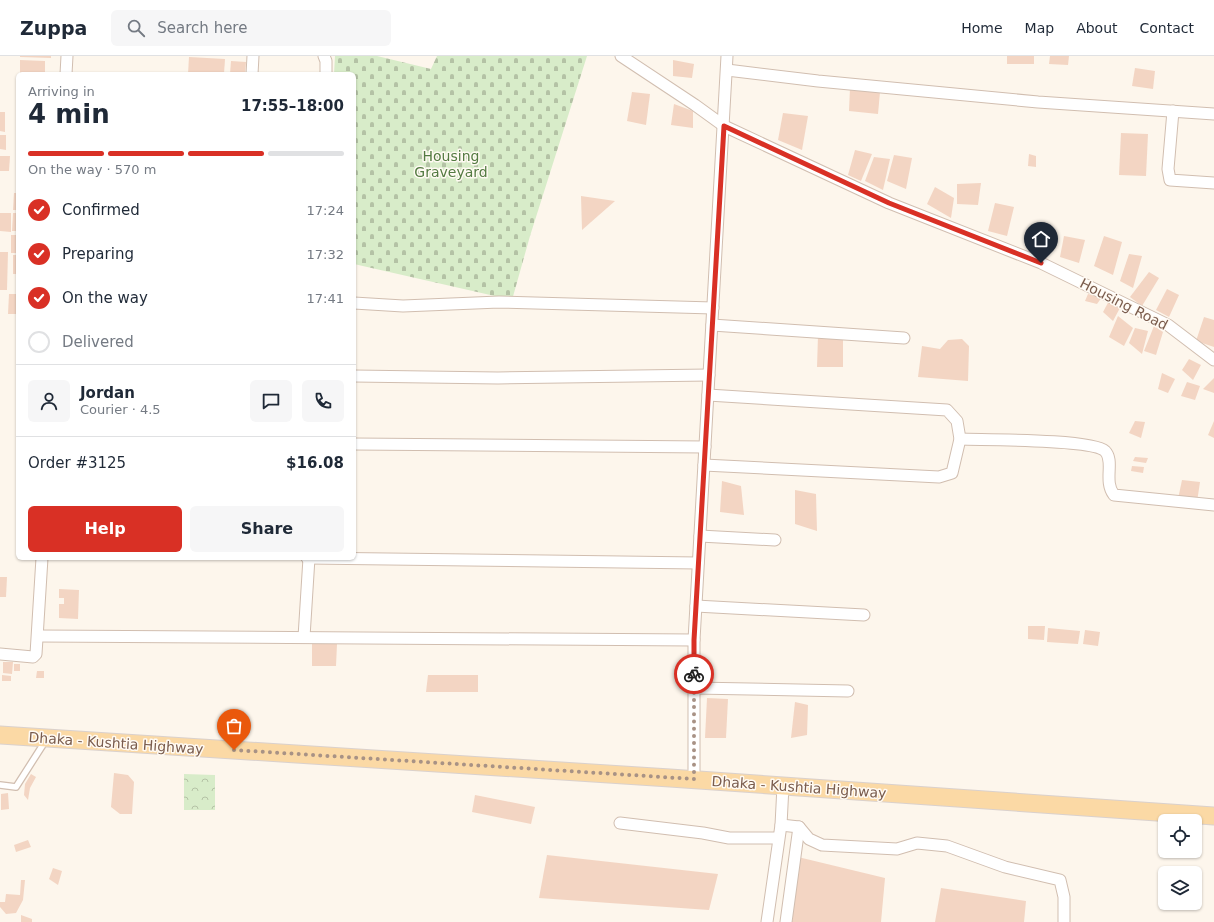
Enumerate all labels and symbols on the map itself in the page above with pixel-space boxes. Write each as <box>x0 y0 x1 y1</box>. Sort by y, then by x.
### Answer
park label: Housing Graveyard <box>414 148 488 180</box>
pin <box>1024 222 1058 263</box>
street label: Housing Road <box>1077 275 1171 333</box>
courier <box>674 654 714 694</box>
pin <box>217 709 251 750</box>
street label: Dhaka - Kushtia Highway <box>28 729 204 757</box>
street label: Dhaka - Kushtia Highway <box>711 773 887 801</box>

